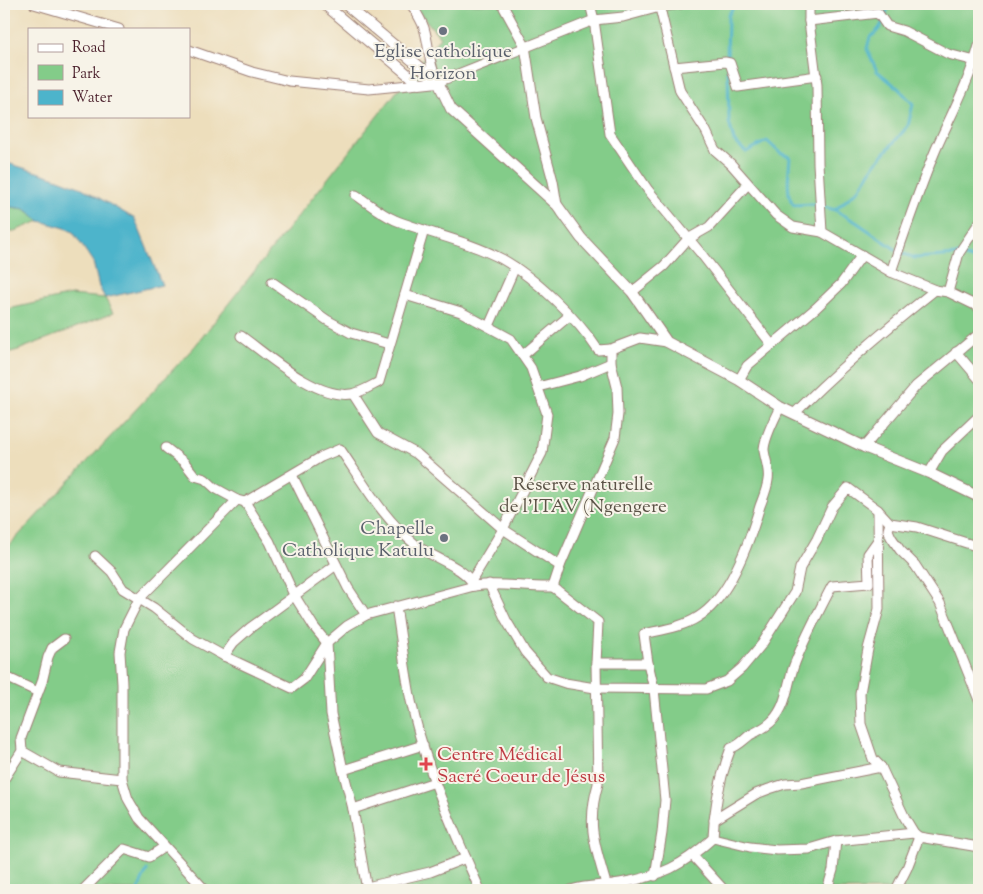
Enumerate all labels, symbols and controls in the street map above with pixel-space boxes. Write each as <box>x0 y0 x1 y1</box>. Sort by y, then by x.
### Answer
marker: Eglise catholique Horizon <box>437 25 449 37</box>
legend <box>28 28 190 118</box>
text: Road <box>72 38 106 59</box>
place label: Eglise catholique Horizon <box>374 39 512 88</box>
text: Park <box>72 64 101 85</box>
text: Water <box>72 88 113 109</box>
park label: Réserve naturelle de l'ITAV (Ngengere <box>499 472 667 521</box>
place label: Chapelle Catholique Katulu <box>282 516 434 565</box>
marker: Chapelle Catholique Katulu <box>438 532 450 544</box>
place label: Centre Médical Sacré Coeur de Jésus <box>437 742 605 791</box>
marker: Centre Médical Sacré Coeur de Jésus <box>419 757 433 771</box>

